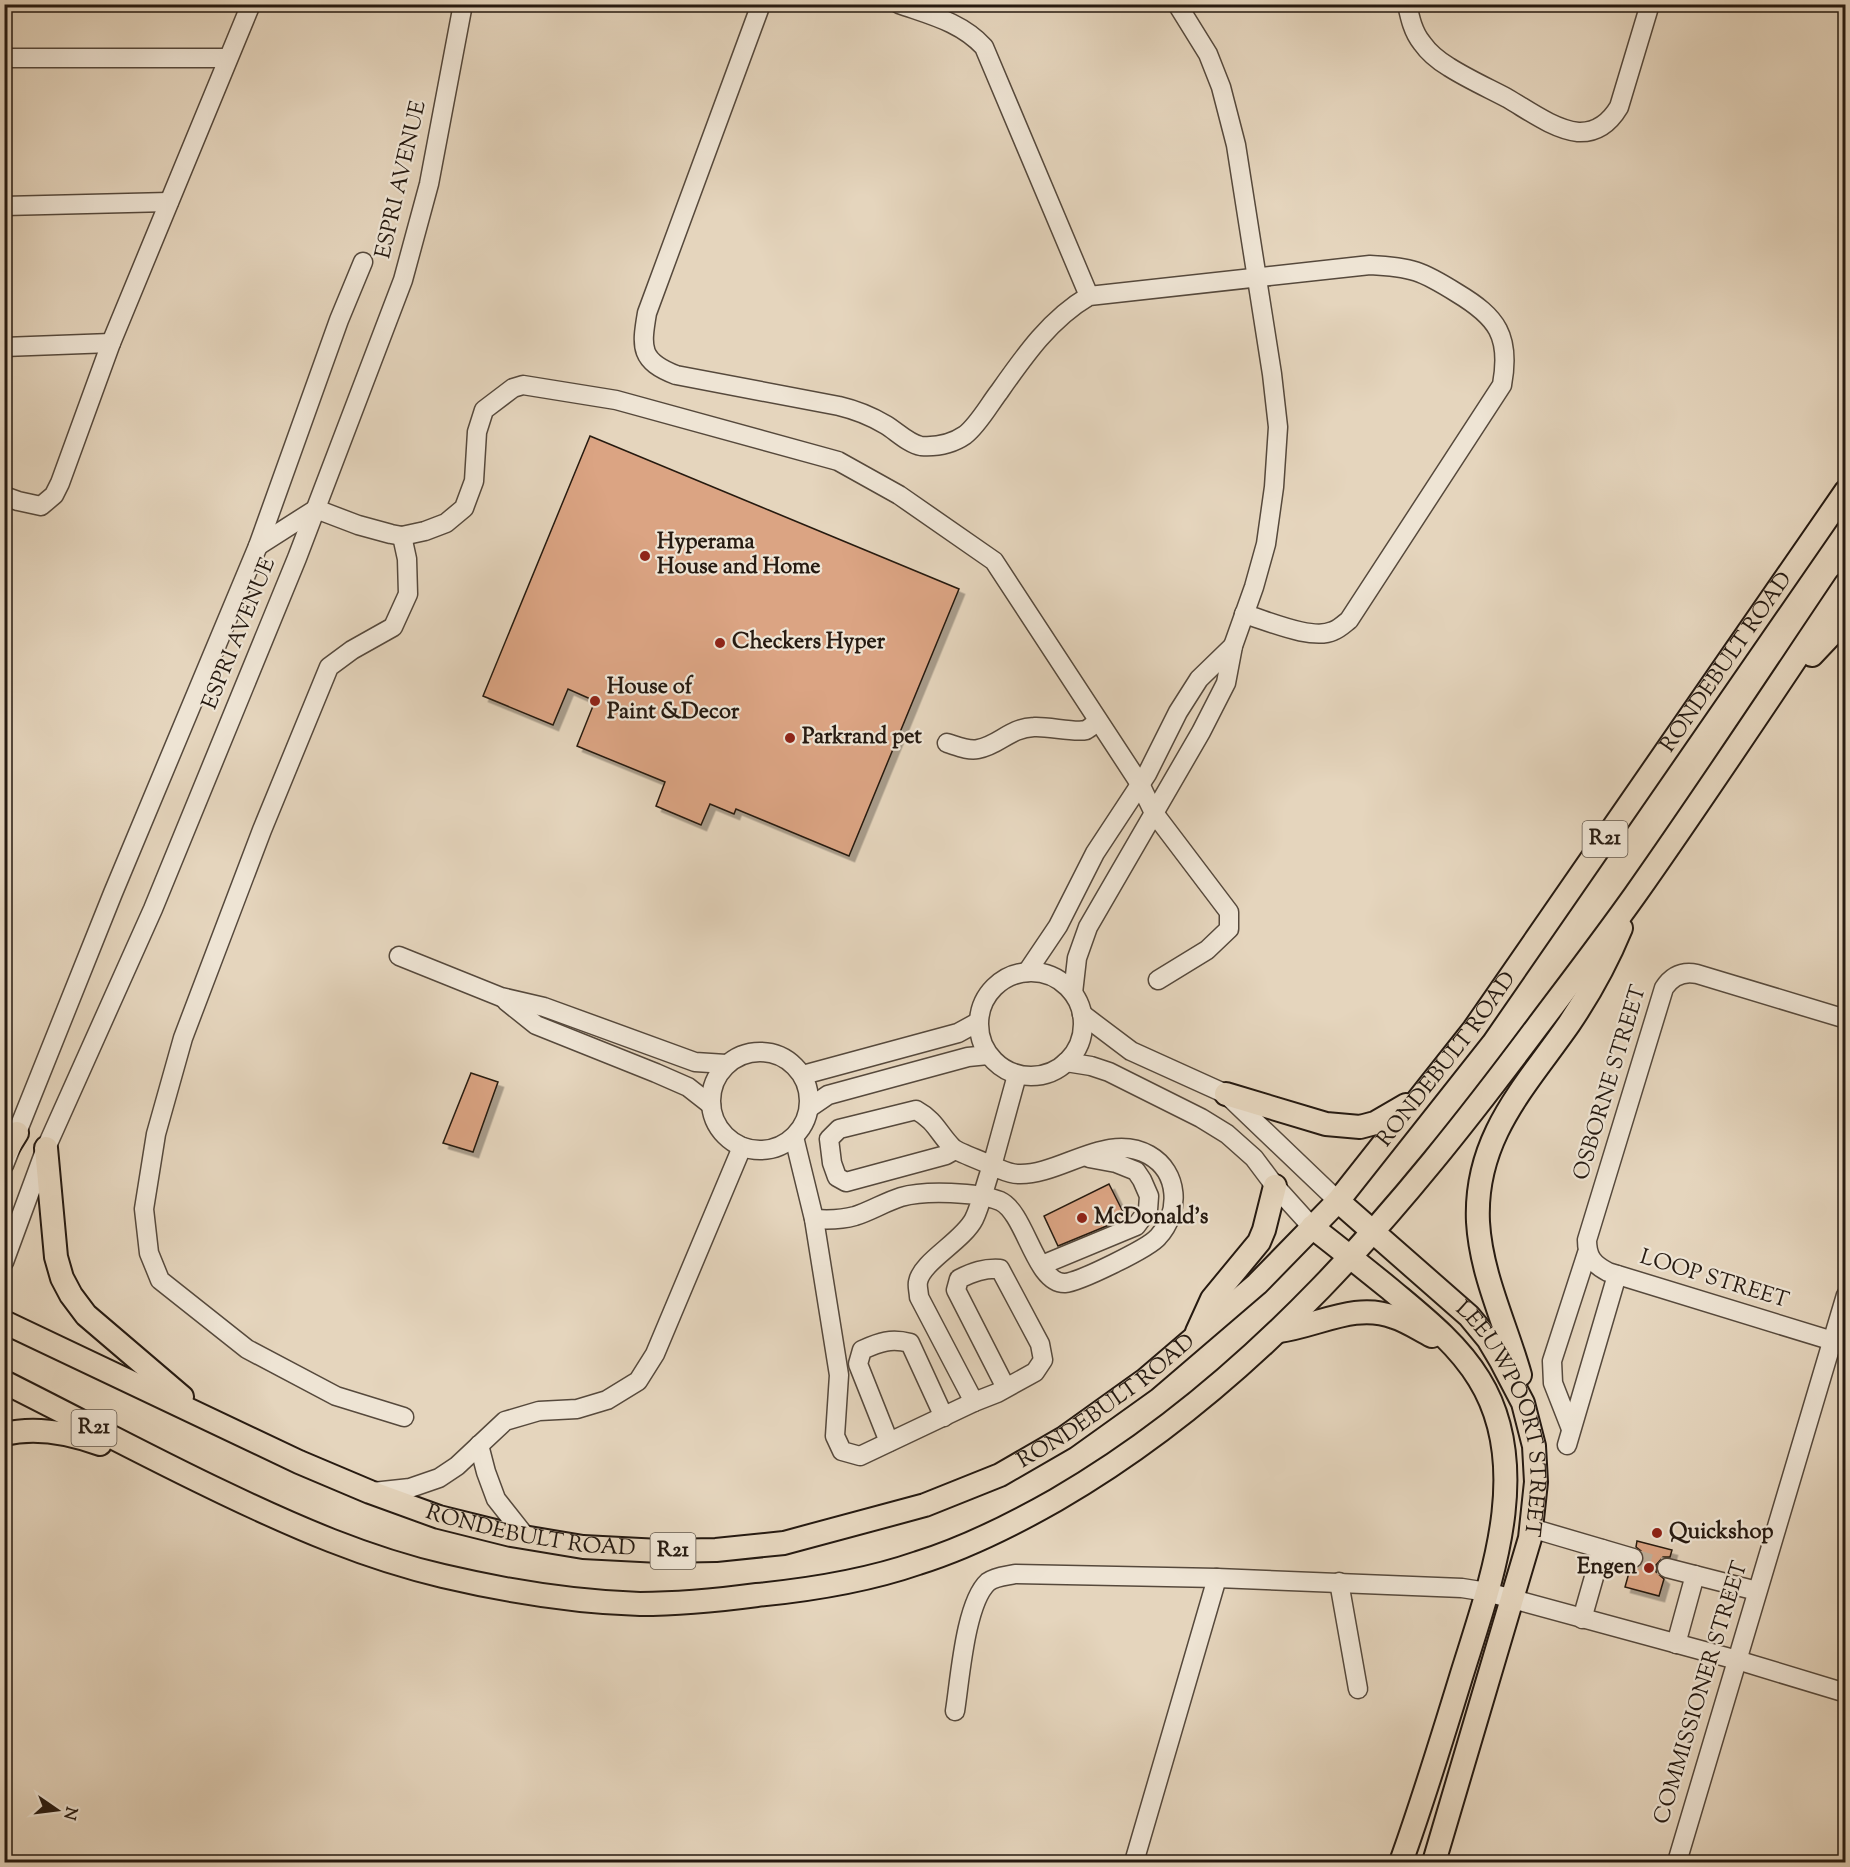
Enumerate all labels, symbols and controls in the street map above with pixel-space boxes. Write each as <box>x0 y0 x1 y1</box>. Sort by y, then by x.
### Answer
street label: ESPRI AVENUE <box>368 98 436 262</box>
place label: Hyperama House and Home <box>657 527 820 584</box>
marker: Hyperama House and Home <box>638 549 652 563</box>
street label: ESPRI AVENUE <box>195 553 285 715</box>
street label: RONDEBULT ROAD <box>1653 566 1801 760</box>
place label: Checkers Hyper <box>732 627 886 659</box>
marker: Checkers Hyper <box>713 636 727 650</box>
place label: House of Paint &Decor <box>607 672 740 729</box>
marker: House of Paint &Decor <box>588 694 602 708</box>
place label: Parkrand pet <box>802 722 922 754</box>
marker: Parkrand pet <box>783 731 797 745</box>
road number: R21 <box>1582 821 1628 857</box>
street label: RONDEBULT ROAD <box>1370 966 1525 1155</box>
street label: OSBORNE STREET <box>1566 981 1656 1184</box>
place label: McDonald's <box>1094 1202 1209 1234</box>
marker: McDonald's <box>1075 1211 1089 1225</box>
street label: LOOP STREET <box>1636 1242 1793 1318</box>
street label: LEEUWPOORT STREET <box>1447 1294 1552 1539</box>
street label: RONDEBULT ROAD <box>1012 1327 1203 1477</box>
road number: R21 <box>72 1410 116 1446</box>
street label: RONDEBULT ROAD <box>421 1497 636 1566</box>
place label: Quickshop <box>1669 1517 1773 1549</box>
marker: Quickshop <box>1650 1526 1664 1540</box>
road number: R21 <box>650 1533 696 1569</box>
place label: Engen <box>1577 1552 1637 1584</box>
street label: COMMISSIONER STREET <box>1647 1557 1757 1828</box>
marker: Engen <box>1642 1561 1656 1575</box>
north arrow <box>27 1780 87 1840</box>
text: N <box>56 1804 82 1822</box>

